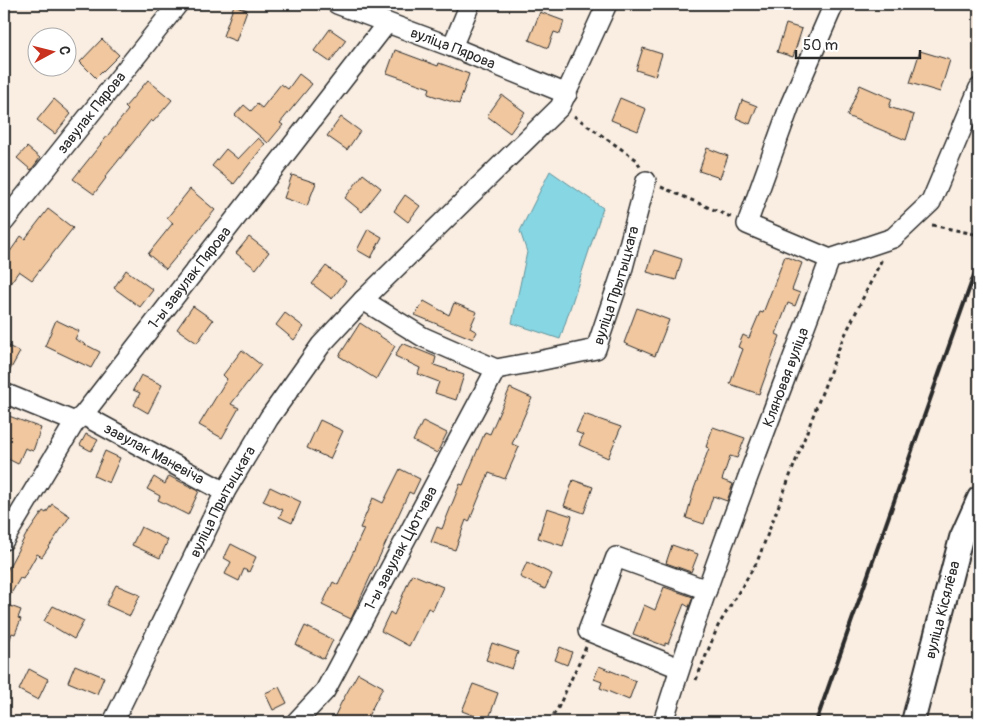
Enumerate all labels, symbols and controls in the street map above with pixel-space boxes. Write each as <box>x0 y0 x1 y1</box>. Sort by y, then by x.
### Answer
street label: вуліца Пярова <box>408 23 498 74</box>
north arrow <box>28 28 78 78</box>
scale bar <box>796 28 919 60</box>
text: 50 m <box>803 36 838 55</box>
text: С <box>55 45 73 56</box>
street label: завулак Пярова <box>53 68 130 158</box>
street label: 1-ы завулак Пярова <box>144 223 236 333</box>
street label: вуліца Прытыцкага <box>589 224 644 347</box>
street label: Кляновая вуліца <box>759 325 813 430</box>
street label: завулак Маневіча <box>101 419 207 489</box>
street label: вуліца Прытыцкага <box>186 443 260 561</box>
street label: 1-ы завулак Цютчава <box>360 483 442 614</box>
street label: вуліца Кісялёва <box>921 559 965 661</box>

